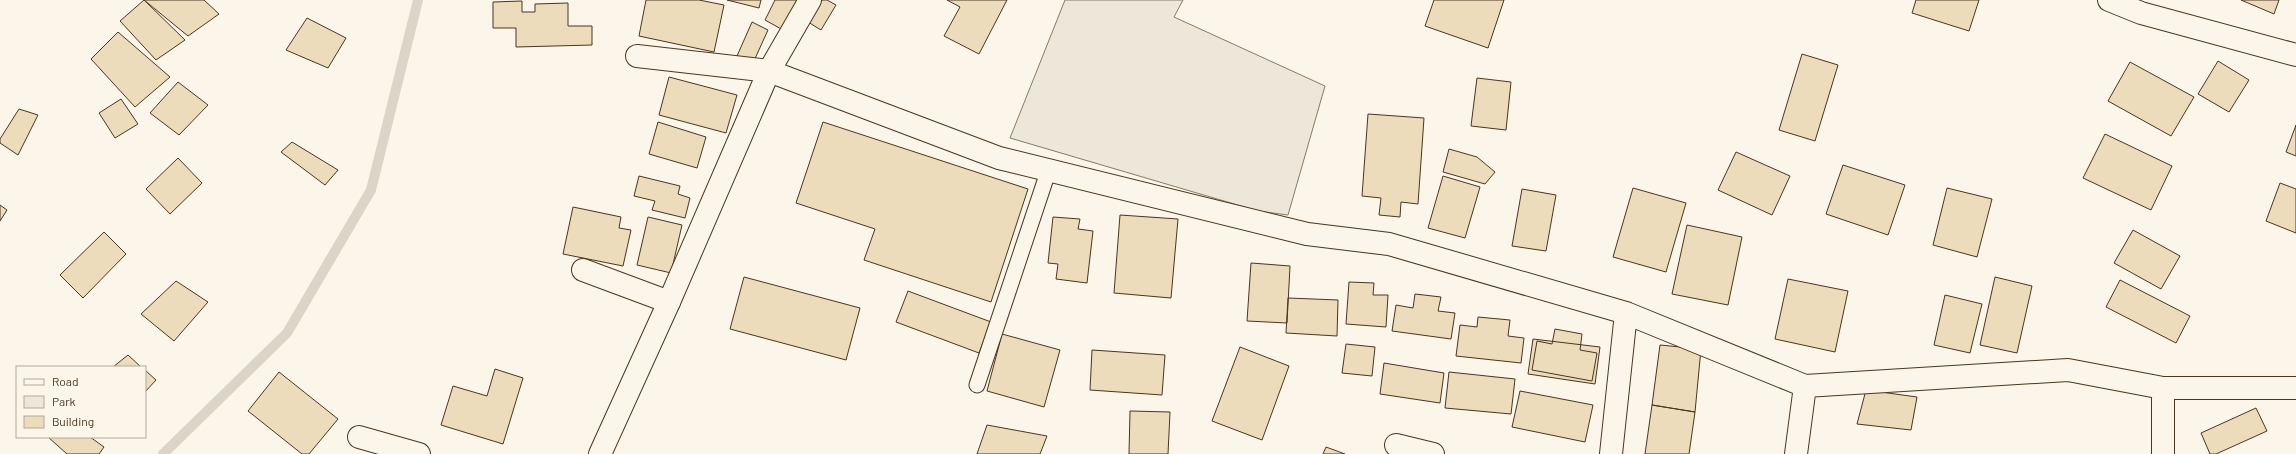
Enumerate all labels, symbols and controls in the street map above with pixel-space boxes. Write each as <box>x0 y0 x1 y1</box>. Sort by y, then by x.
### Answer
legend <box>16 366 146 438</box>
text: Road <box>52 374 79 388</box>
text: Park <box>52 394 76 408</box>
text: Building <box>52 414 94 428</box>

